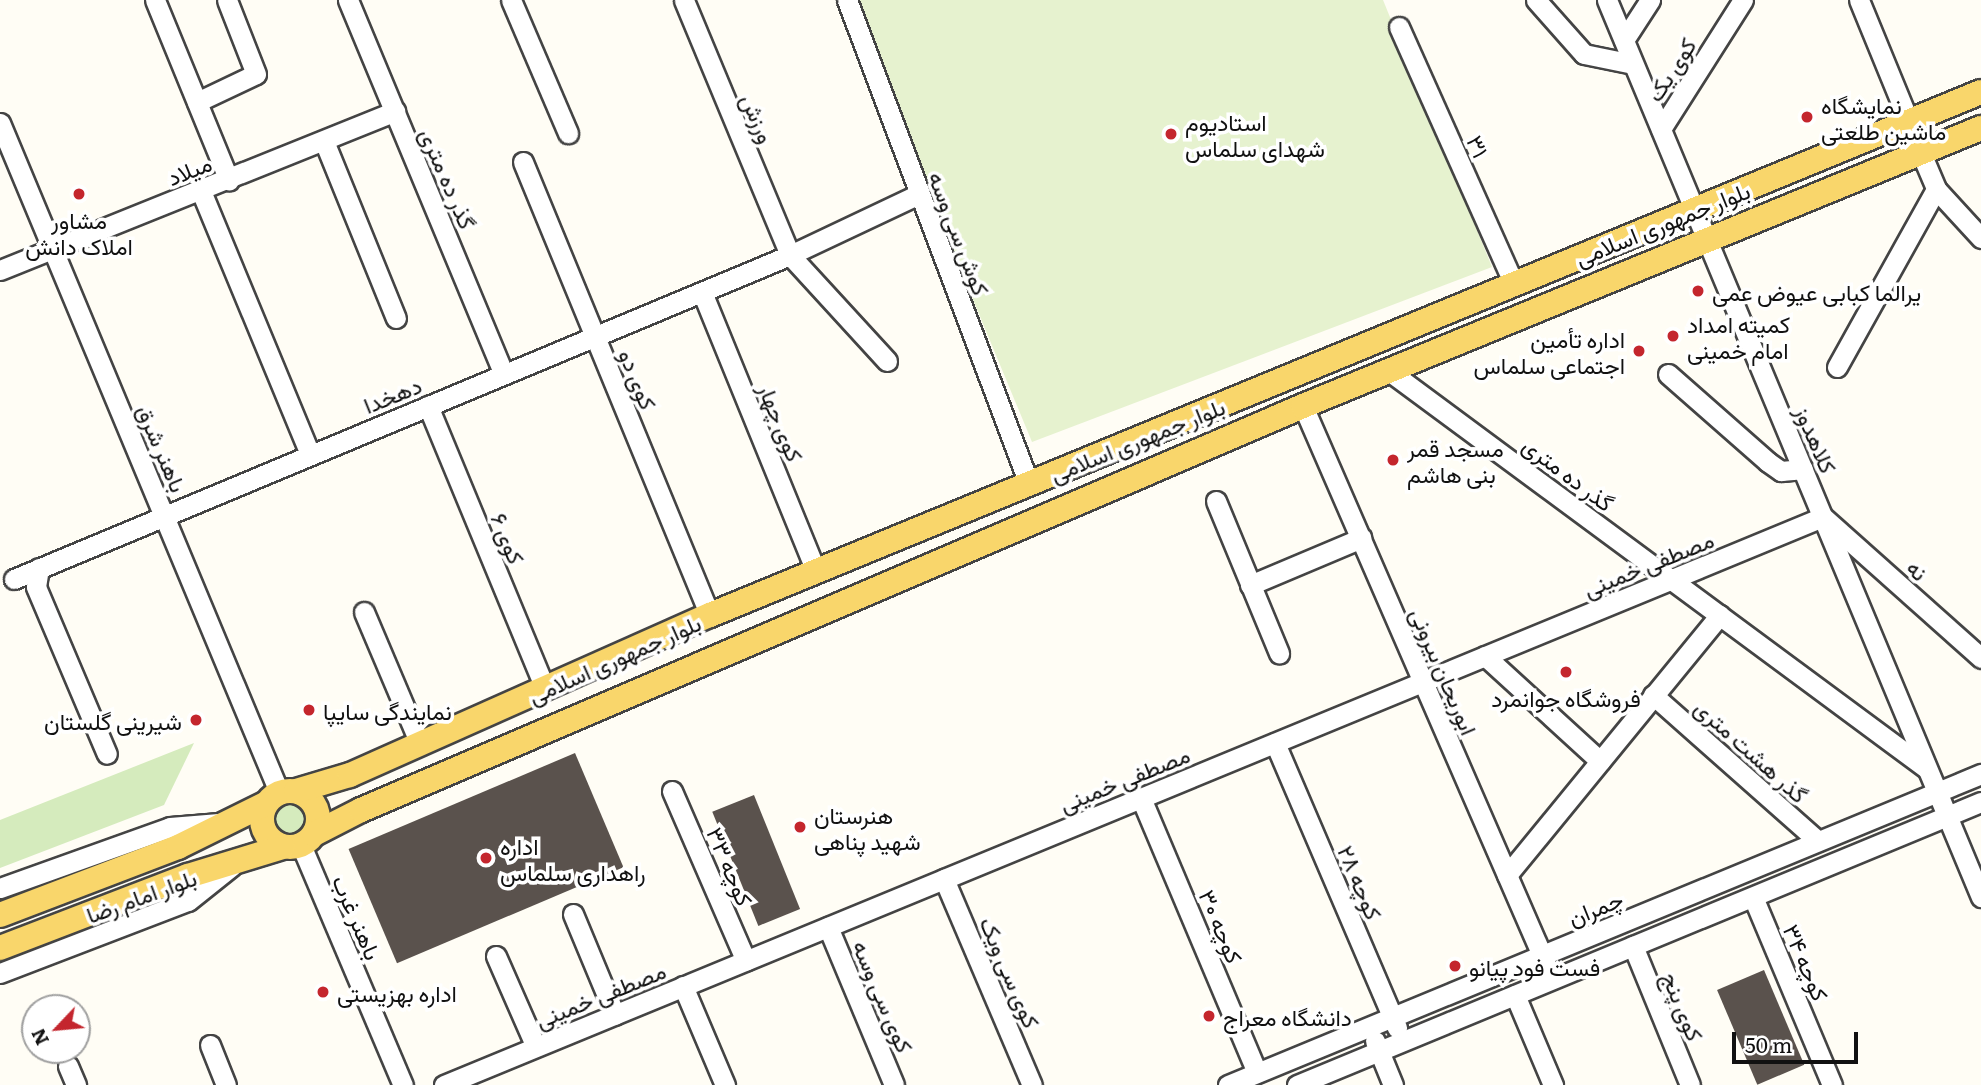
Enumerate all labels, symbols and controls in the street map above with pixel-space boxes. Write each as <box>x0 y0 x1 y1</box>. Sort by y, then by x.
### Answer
street label: کوی یک <box>1639 32 1701 106</box>
street label: ورزش <box>736 89 782 147</box>
place label: نمایشگاه ماشین طلعتی <box>1821 90 1946 144</box>
place label: استادیوم شهدای سلماس <box>1185 107 1325 161</box>
marker: نمایشگاه ماشین طلعتی <box>1799 109 1815 125</box>
street label: گذر ده متری <box>415 123 483 233</box>
marker: استادیوم شهدای سلماس <box>1163 126 1179 142</box>
street label: ۳۱ <box>1462 130 1496 162</box>
street label: میلاد <box>163 148 215 190</box>
street label: کوش سی وسه <box>924 167 996 299</box>
street label: بلوار جمهوری اسلامی <box>1571 175 1753 271</box>
marker: مشاور املاک دانش <box>71 186 87 202</box>
place label: مشاور املاک دانش <box>25 205 133 259</box>
place label: یرالما کبابی عیوض عمی <box>1712 277 1921 305</box>
marker: یرالما کبابی عیوض عمی <box>1690 283 1706 299</box>
place label: کمیته امداد امام خمینی <box>1687 309 1790 363</box>
place label: اداره تأمین اجتماعی سلماس <box>1473 324 1625 378</box>
marker: کمیته امداد امام خمینی <box>1665 328 1681 344</box>
marker: اداره تأمین اجتماعی سلماس <box>1631 343 1647 359</box>
street label: کوی دو <box>614 345 664 413</box>
street label: دهخدا <box>359 370 425 418</box>
street label: کوی چهار <box>754 379 810 465</box>
street label: بلوار جمهوری اسلامی <box>1046 391 1228 487</box>
street label: باهنر شرق <box>132 400 194 496</box>
street label: کلاهدوز <box>1791 401 1843 477</box>
street label: گذر ده متری <box>1518 430 1620 516</box>
place label: مسجد قمر بنی هاشم <box>1407 433 1504 487</box>
marker: مسجد قمر بنی هاشم <box>1385 452 1401 468</box>
street label: کوی ۶ <box>486 509 532 567</box>
street label: مصطفی خمینی <box>1579 524 1717 602</box>
street label: نه <box>1902 553 1934 585</box>
street label: ابوریحان بیرونی <box>1406 603 1484 739</box>
street label: بلوار جمهوری اسلامی <box>523 608 705 708</box>
marker: فروشگاه جوانمرد <box>1558 664 1574 680</box>
place label: فروشگاه جوانمرد <box>1491 683 1641 711</box>
street label: گذر هشت متری <box>1690 692 1814 808</box>
place label: نمایندگی سایپا <box>323 696 452 724</box>
marker: نمایندگی سایپا <box>301 702 317 718</box>
place label: شیرینی گلستان <box>44 706 182 734</box>
marker: شیرینی گلستان <box>188 712 204 728</box>
street label: مصطفی خمینی <box>1055 739 1193 817</box>
place label: هنرستان شهید پناهی <box>814 800 921 854</box>
marker: هنرستان شهید پناهی <box>792 819 808 835</box>
street label: کوچه ۳۳ <box>702 823 760 909</box>
place label: اداره راهداری سلماس <box>500 831 646 885</box>
street label: کوچه ۲۸ <box>1333 841 1389 923</box>
marker: اداره راهداری سلماس <box>478 850 494 866</box>
street label: بلوار امام رضا <box>82 862 200 928</box>
street label: باهنر غرب <box>328 871 388 963</box>
street label: چمران <box>1563 884 1627 930</box>
street label: کوچه ۳۰ <box>1194 885 1250 967</box>
street label: کوی سی ویک <box>975 912 1047 1032</box>
street label: کوچه ۳۴ <box>1779 919 1835 1005</box>
street label: کوی سی وسه <box>848 936 920 1056</box>
place label: فست فود پیانو <box>1469 952 1600 980</box>
street label: مصطفی خمینی <box>531 955 669 1033</box>
marker: فست فود پیانو <box>1447 958 1463 974</box>
street label: کوی پنج <box>1658 967 1710 1045</box>
place label: اداره بهزیستی <box>337 978 457 1006</box>
marker: اداره بهزیستی <box>315 984 331 1000</box>
north arrow <box>21 994 91 1064</box>
place label: دانشگاه معراج <box>1223 1002 1352 1030</box>
marker: دانشگاه معراج <box>1201 1008 1217 1024</box>
scale bar <box>1736 1018 1862 1062</box>
text: N <box>23 1024 55 1051</box>
text: 50 m <box>1745 1028 1792 1059</box>

